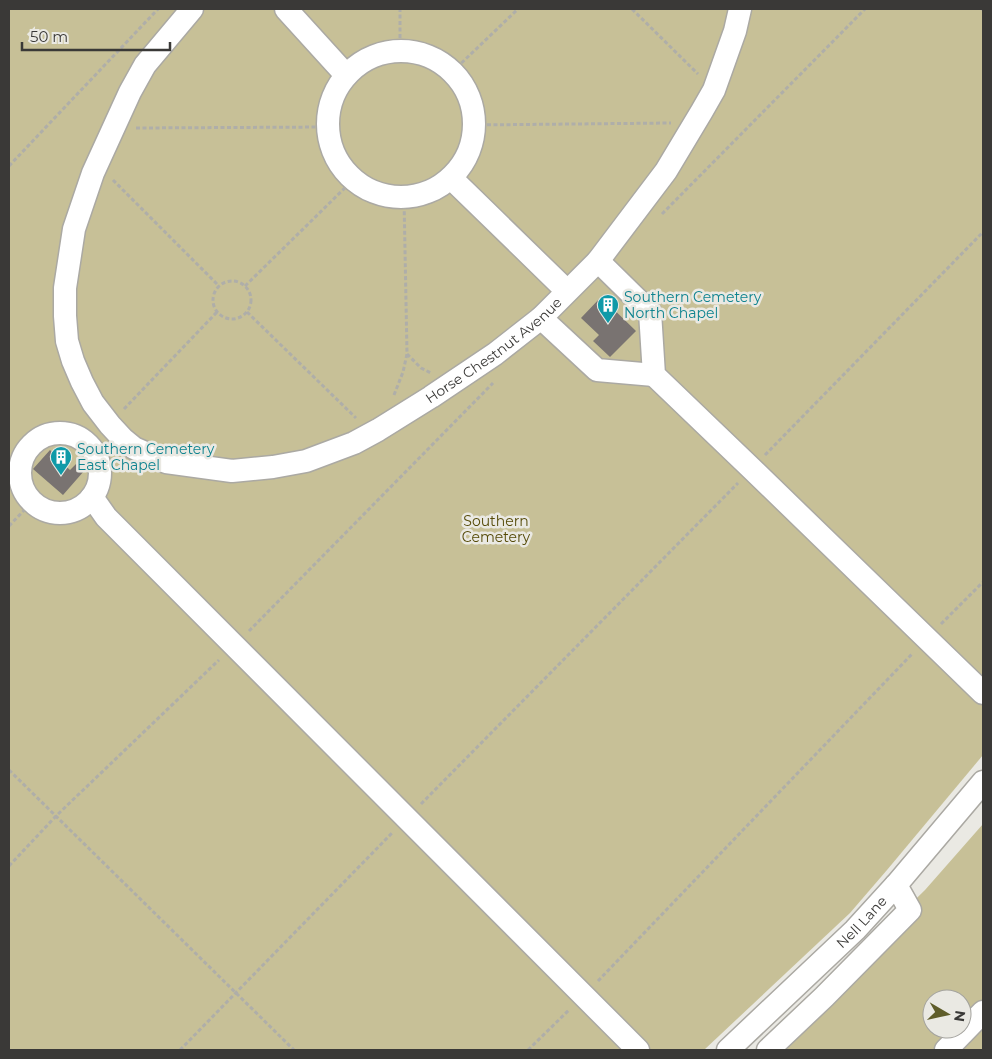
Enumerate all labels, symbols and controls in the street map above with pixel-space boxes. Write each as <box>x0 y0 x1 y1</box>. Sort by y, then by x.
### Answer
scale bar <box>22 20 170 52</box>
text: 50 m <box>30 27 68 46</box>
place label: Southern Cemetery North Chapel <box>624 288 762 322</box>
street label: Horse Chestnut Avenue <box>422 293 566 407</box>
building icon: Southern Cemetery North Chapel <box>596 293 620 324</box>
place label: Southern Cemetery East Chapel <box>77 440 215 474</box>
building icon: Southern Cemetery East Chapel <box>49 445 73 476</box>
park label: Southern Cemetery <box>462 512 531 546</box>
street label: Nell Lane <box>832 892 891 952</box>
north arrow <box>922 989 972 1039</box>
text: N <box>950 1009 970 1023</box>

